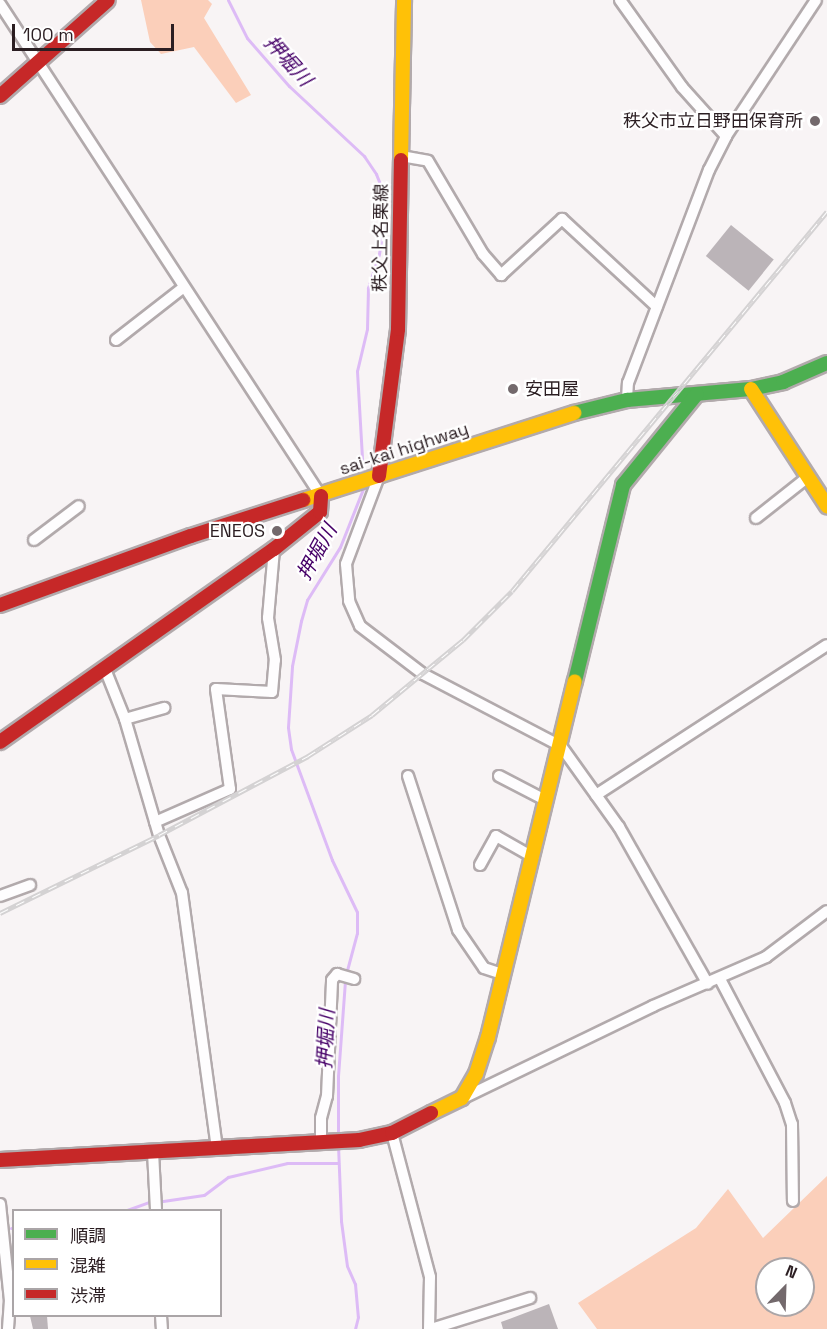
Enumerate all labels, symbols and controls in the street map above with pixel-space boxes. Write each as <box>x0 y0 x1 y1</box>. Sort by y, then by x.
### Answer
scale bar <box>15 12 177 50</box>
text: 100 m <box>23 23 74 46</box>
water label: 押堀川 <box>259 31 317 91</box>
place label: 秩父市立日野田保育所 <box>623 110 803 132</box>
marker: 秩父市立日野田保育所 <box>808 114 822 128</box>
street label: 秩父上名栗線 <box>369 184 393 292</box>
place label: 安田屋 <box>525 378 579 400</box>
marker: 安田屋 <box>506 382 520 396</box>
street label: sai-kai highway <box>337 418 471 480</box>
place label: ENEOS <box>210 520 265 542</box>
water label: 押堀川 <box>292 520 342 584</box>
marker: ENEOS <box>270 524 284 538</box>
water label: 押堀川 <box>312 1008 340 1070</box>
legend <box>12 1209 222 1317</box>
text: 順調 <box>70 1224 106 1247</box>
text: 混雑 <box>70 1254 106 1277</box>
north arrow <box>755 1257 815 1317</box>
text: N <box>782 1260 800 1284</box>
text: 渋滞 <box>70 1284 106 1307</box>

